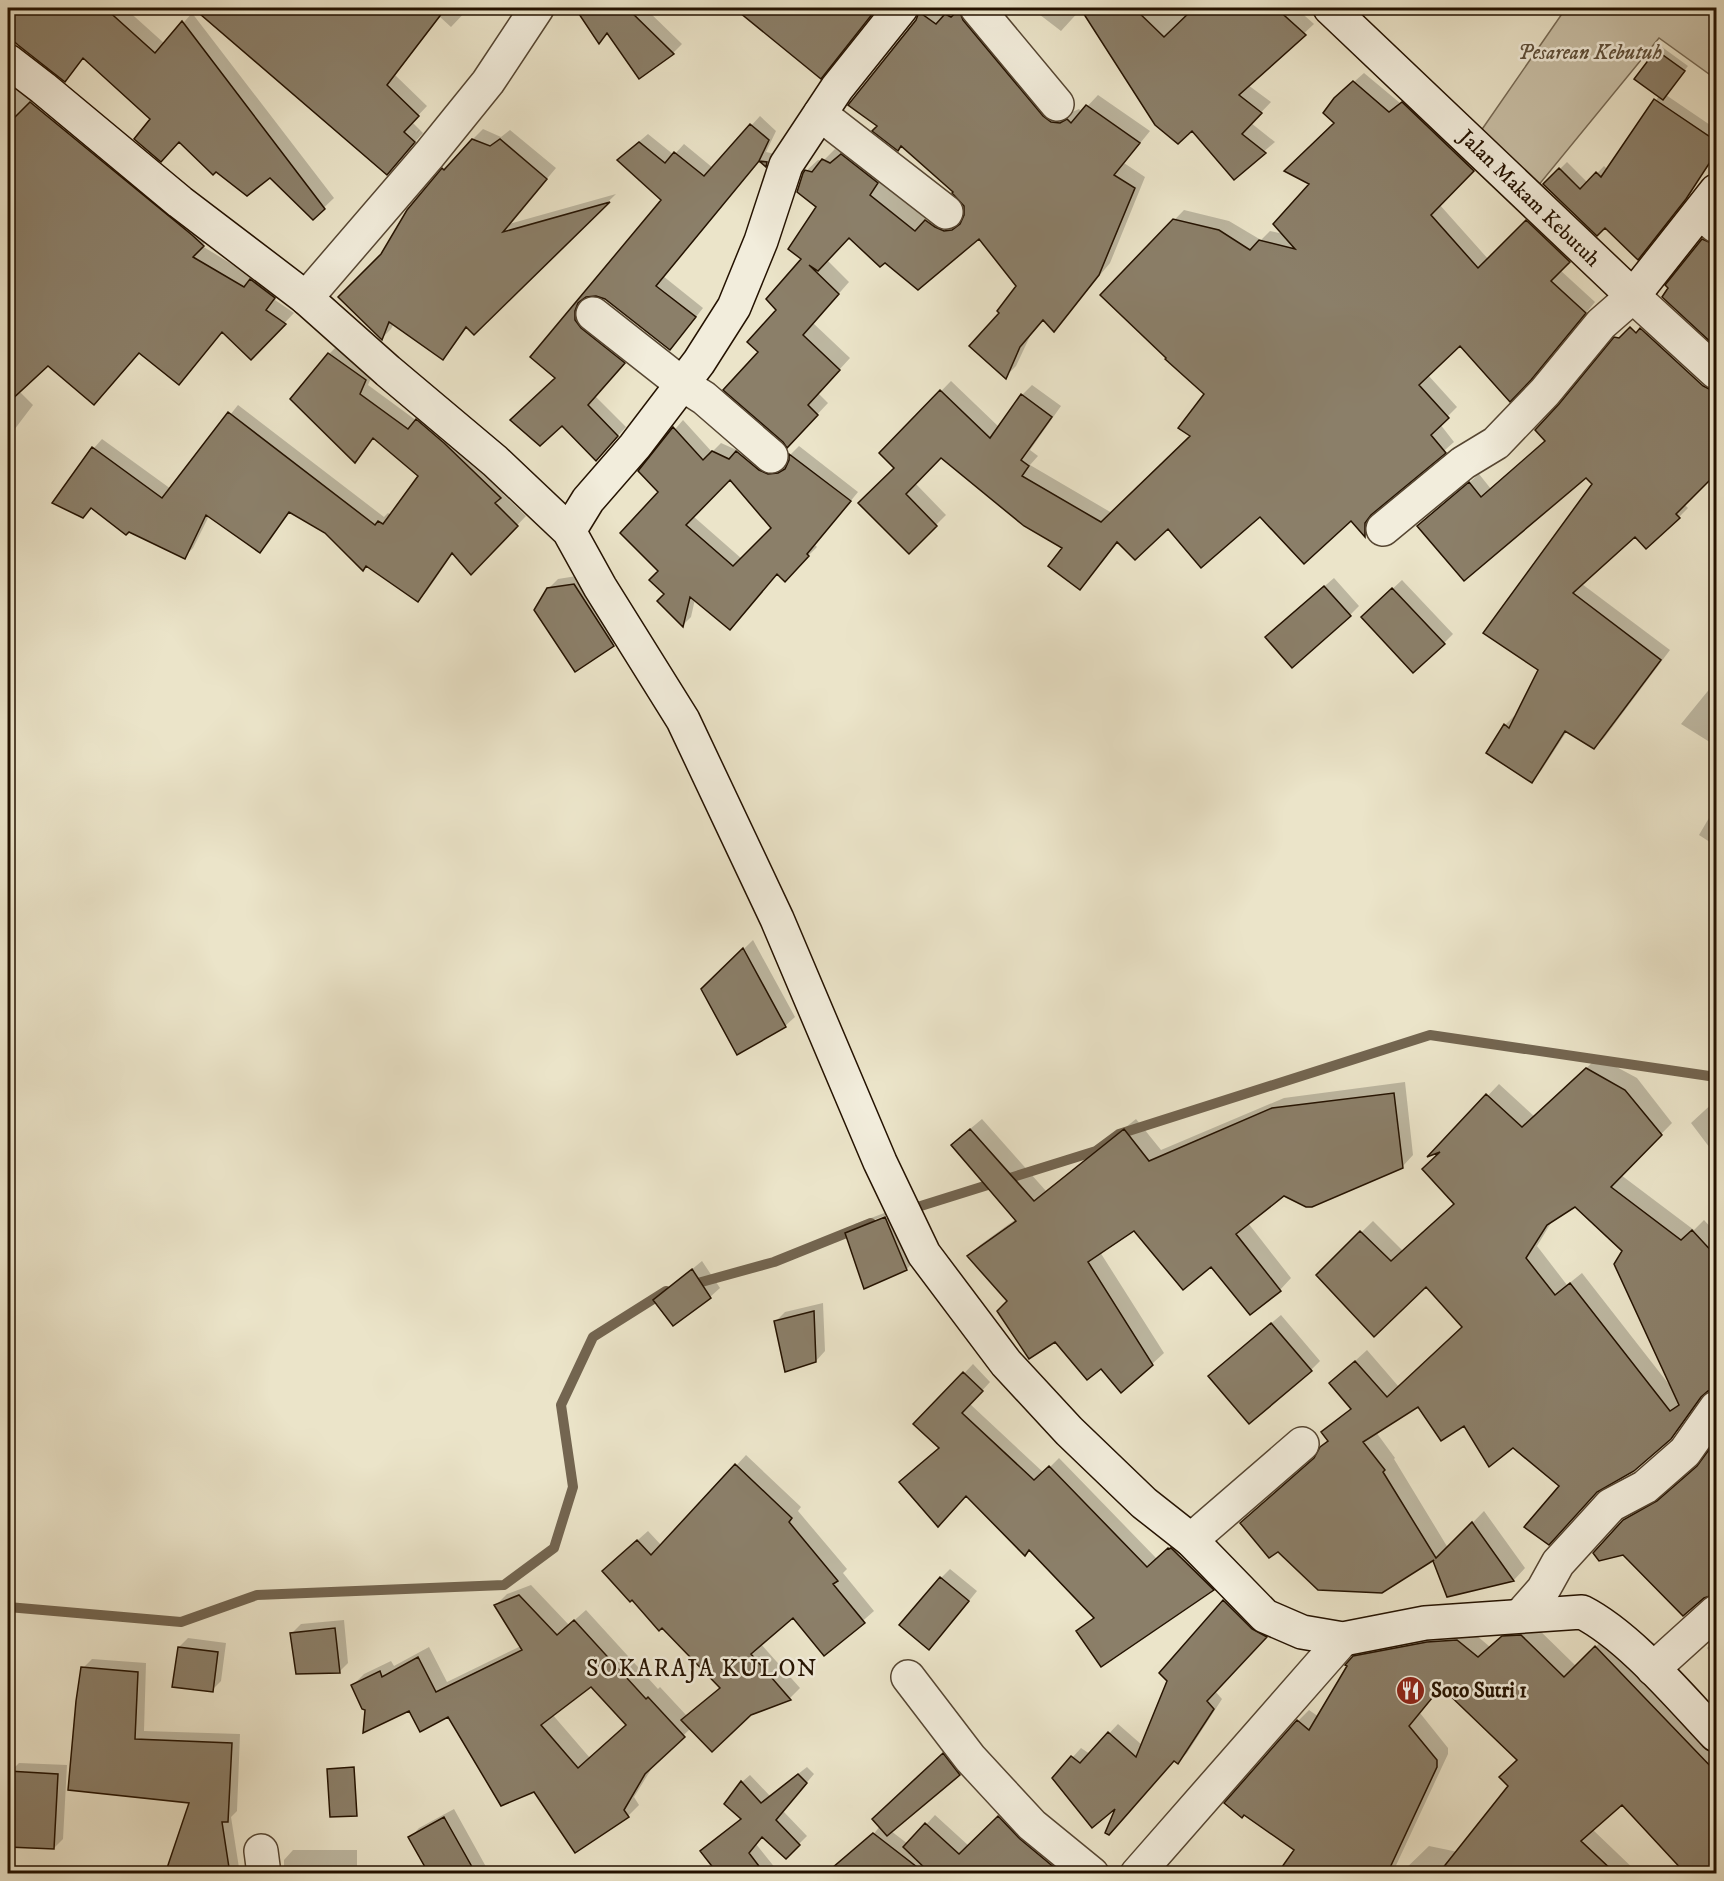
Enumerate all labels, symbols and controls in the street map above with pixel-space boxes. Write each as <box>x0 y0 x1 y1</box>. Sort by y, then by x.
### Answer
park label: Pesarean Kebutuh <box>1518 40 1662 66</box>
street label: Jalan Makam Kebutuh <box>1452 123 1605 273</box>
district label: SOKARAJA KULON <box>586 1654 818 1684</box>
restaurant icon: Soto Sutri 1 <box>1394 1674 1426 1706</box>
place label: Soto Sutri 1 <box>1431 1678 1527 1704</box>

